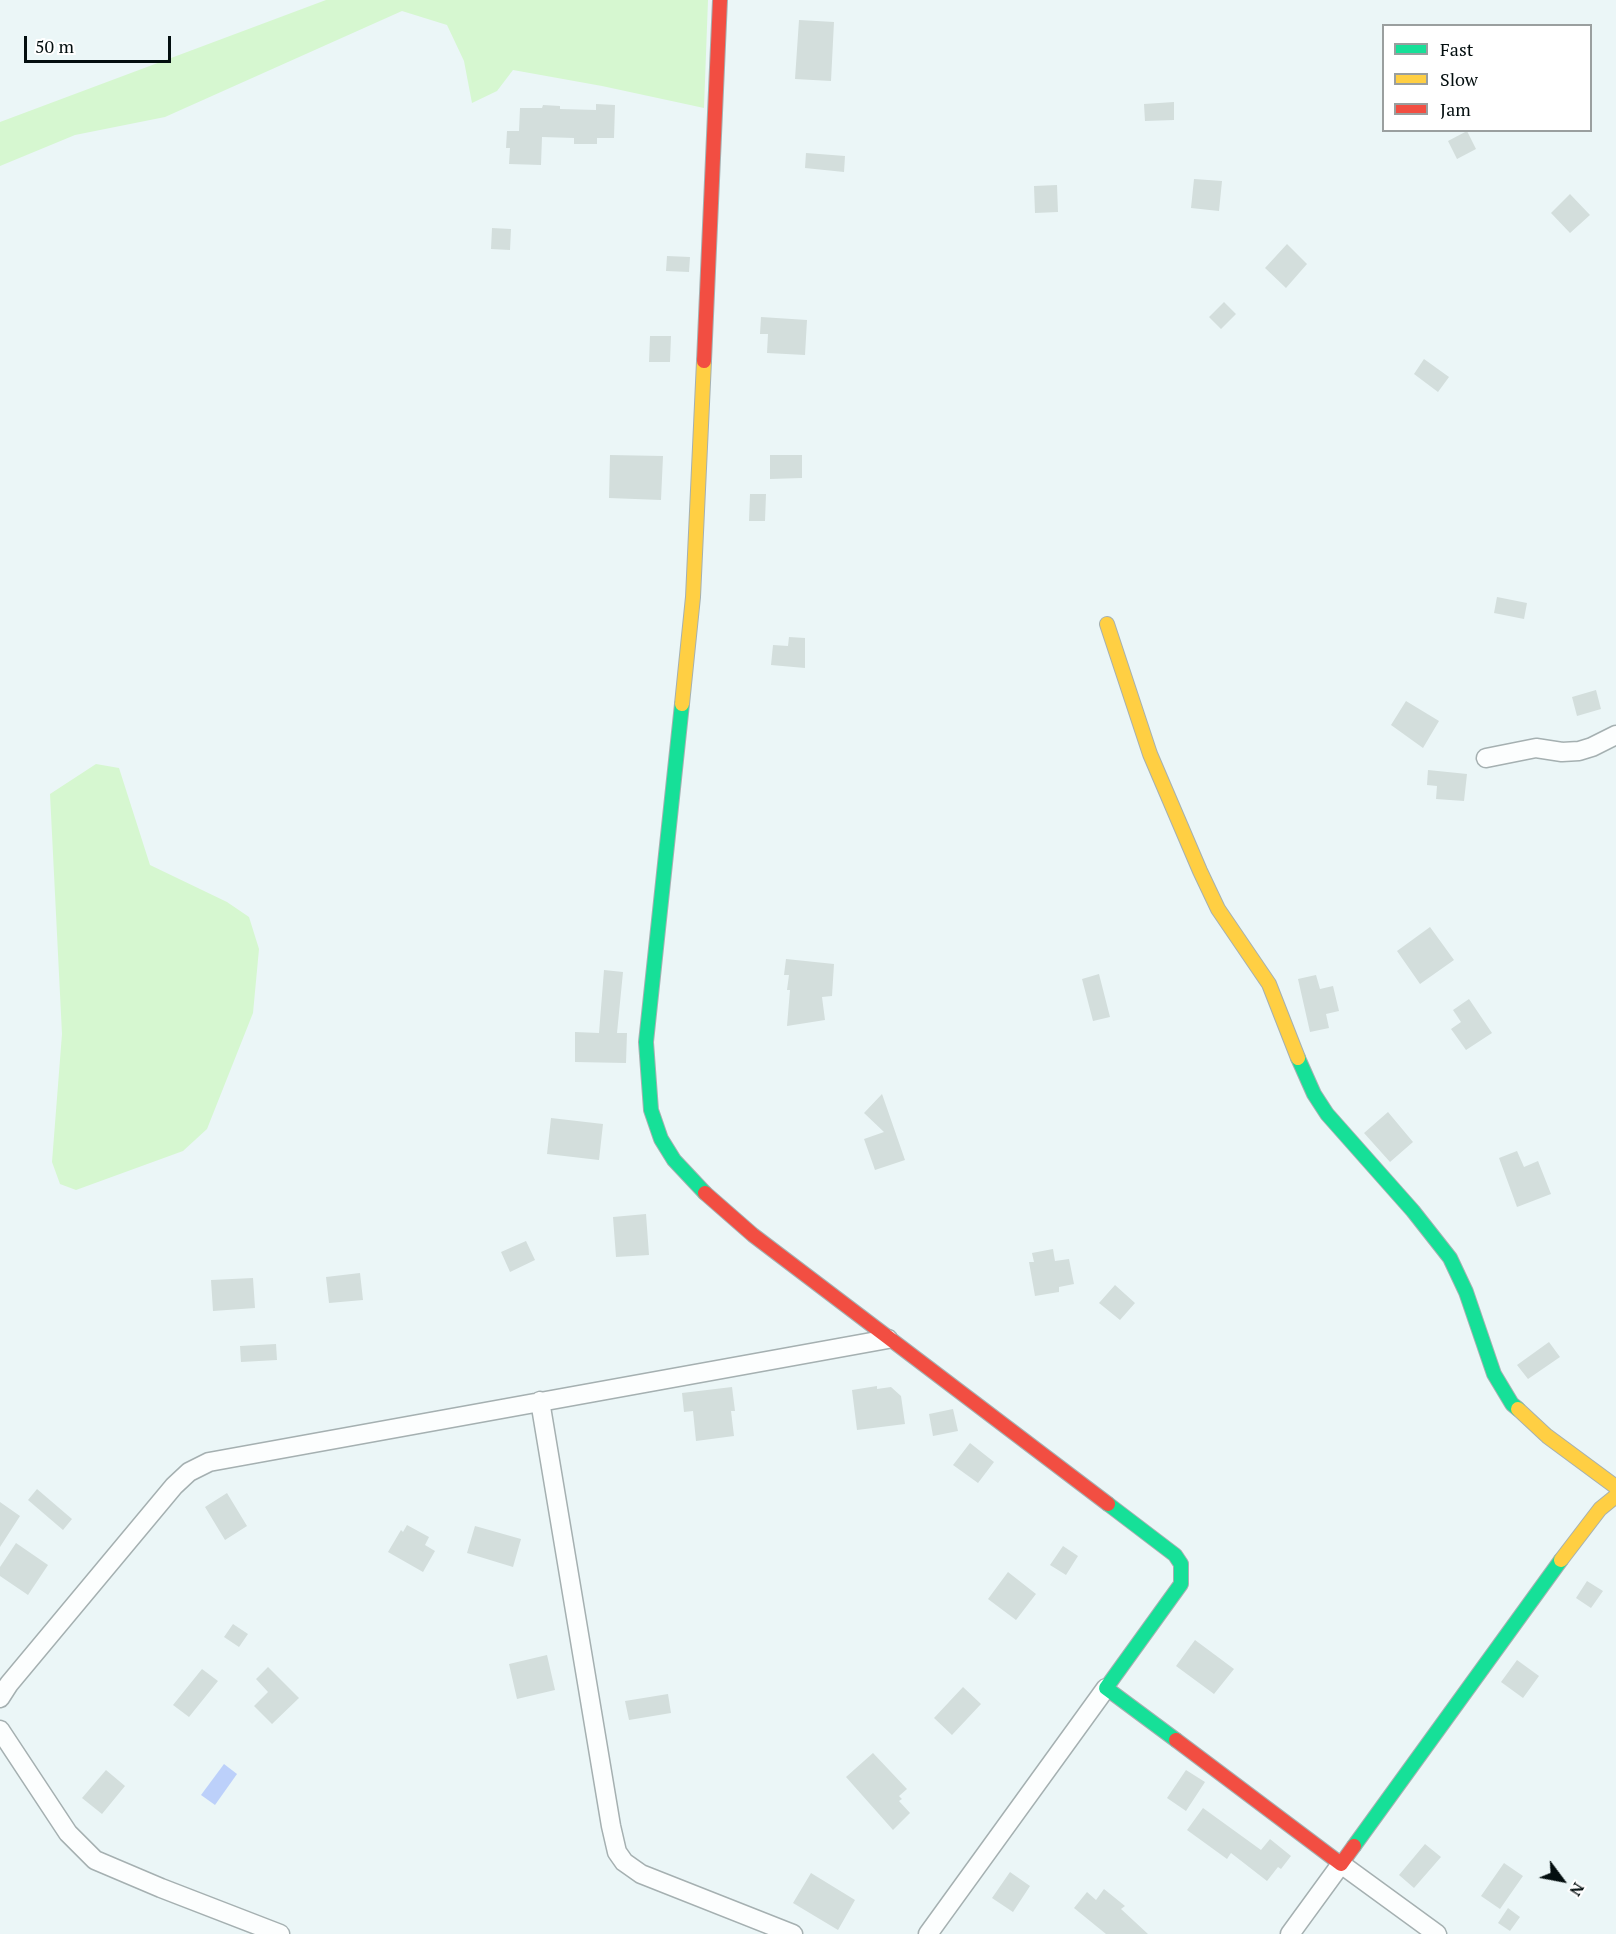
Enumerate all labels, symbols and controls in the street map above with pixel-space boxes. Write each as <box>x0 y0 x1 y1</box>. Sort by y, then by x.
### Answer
scale bar <box>27 24 174 62</box>
legend <box>1382 24 1592 132</box>
text: 50 m <box>35 34 74 58</box>
text: Fast <box>1440 37 1473 61</box>
text: Slow <box>1440 67 1478 91</box>
text: Jam <box>1440 97 1471 121</box>
north arrow <box>1532 1850 1592 1910</box>
text: N <box>1565 1879 1590 1901</box>

